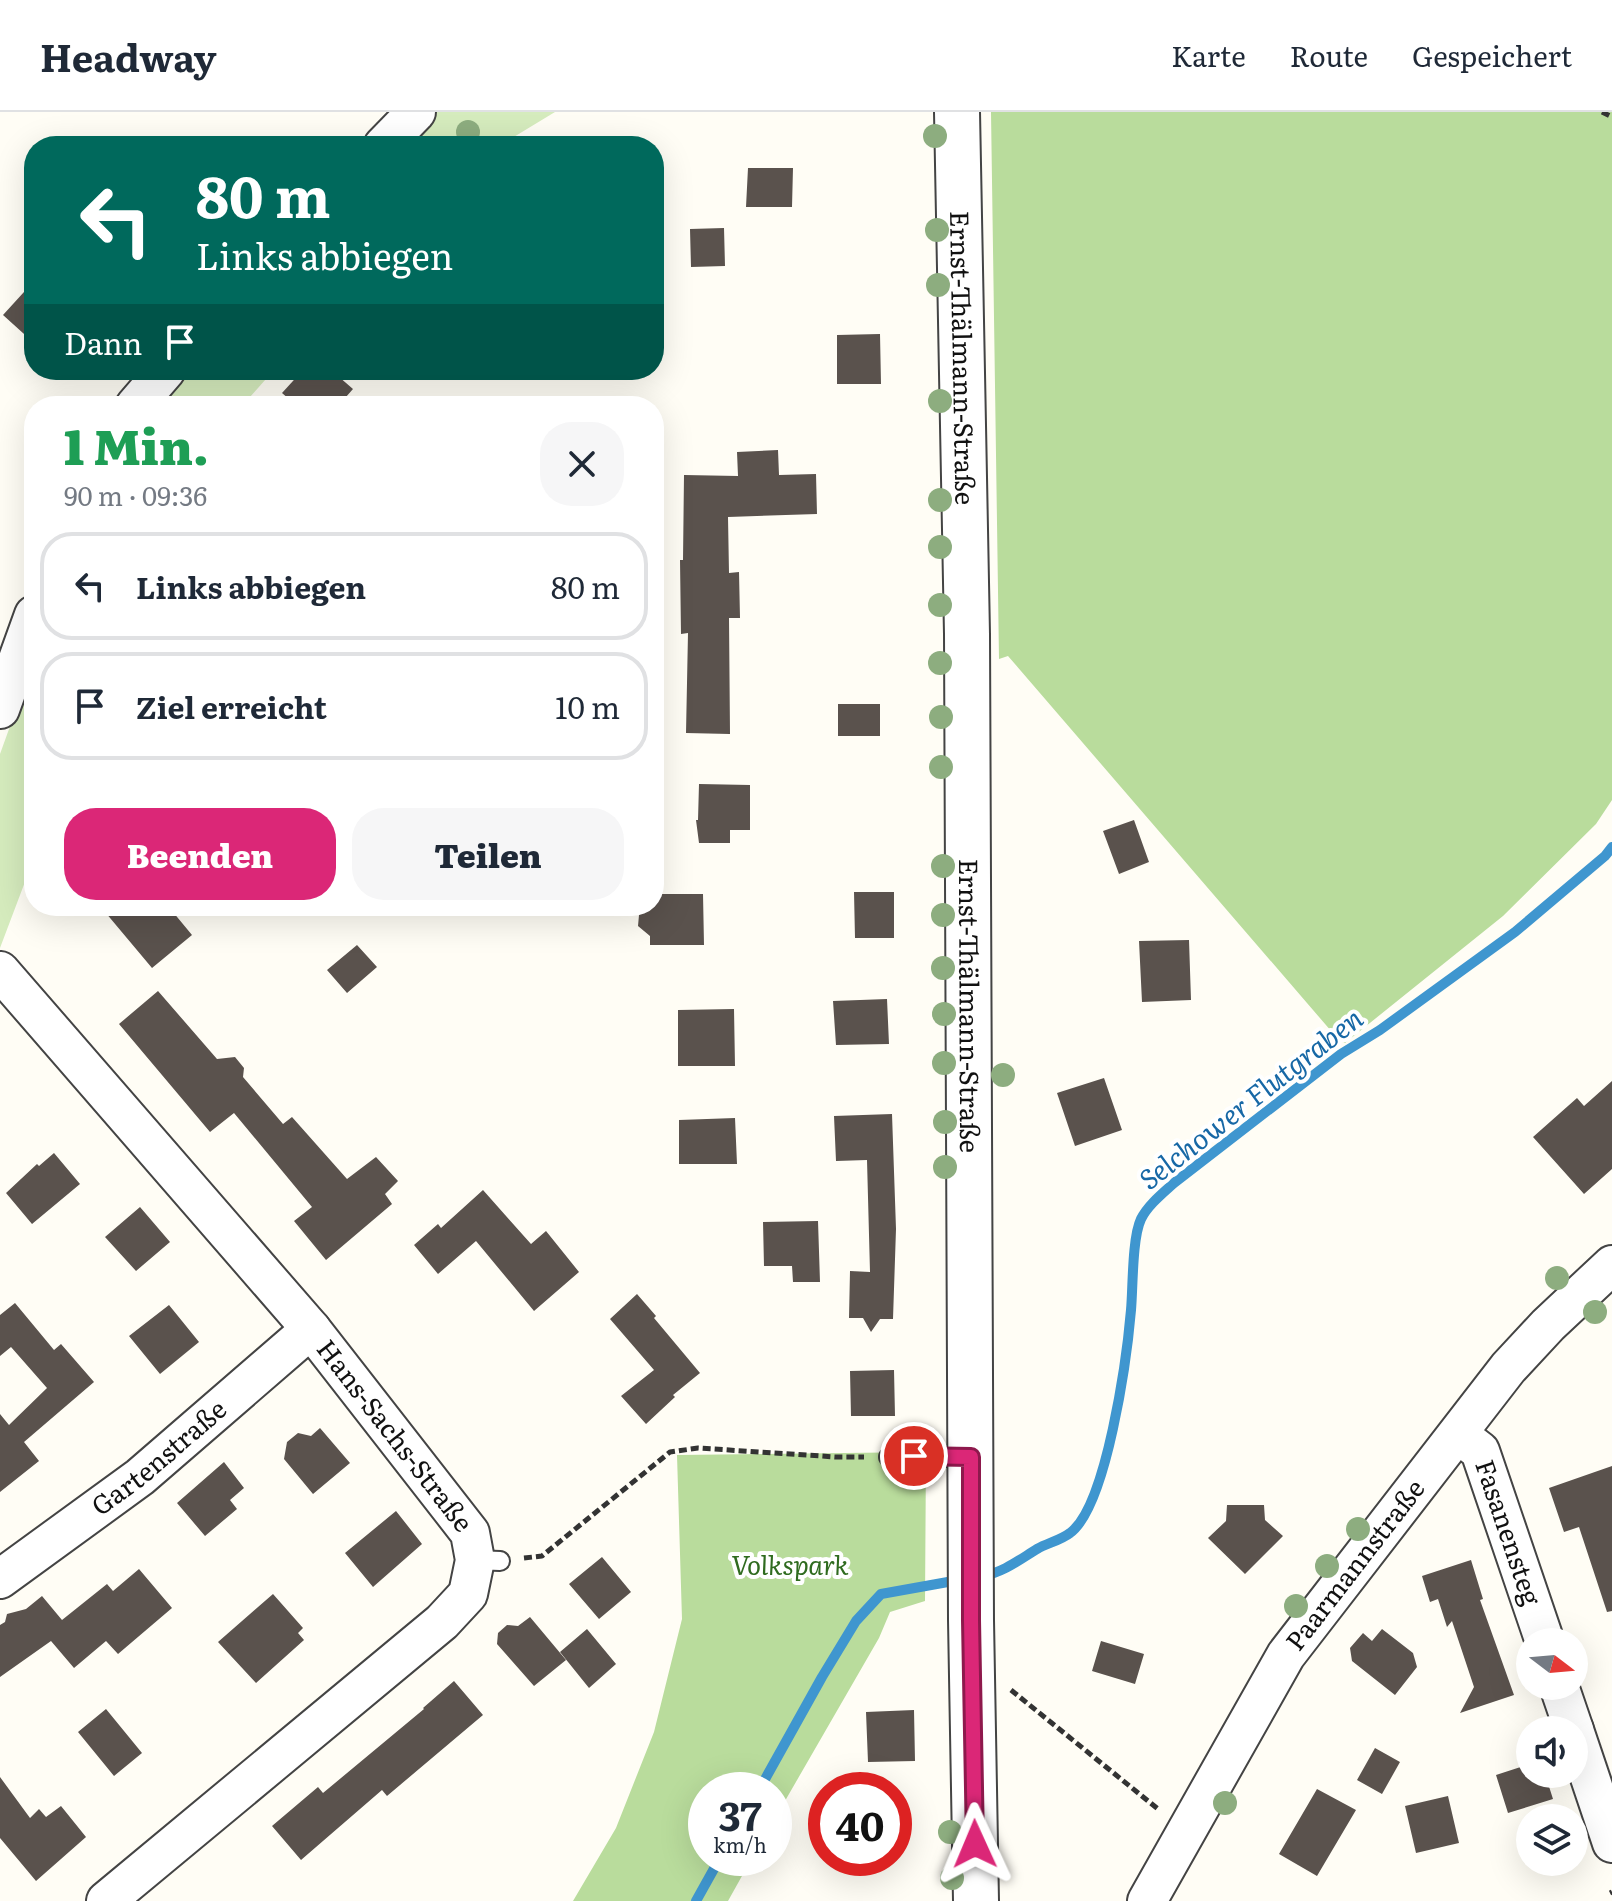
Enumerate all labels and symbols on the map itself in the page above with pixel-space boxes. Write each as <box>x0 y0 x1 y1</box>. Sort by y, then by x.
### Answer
street label: Ernst-Thälmann-Straße <box>942 210 987 505</box>
street label: Ernst-Thälmann-Straße <box>951 859 991 1153</box>
water label: Selchower Flutgraben <box>1129 996 1371 1198</box>
street label: Hans-Sachs-Straße <box>309 1330 484 1539</box>
street label: Gartenstraße <box>82 1389 234 1524</box>
pin <box>880 1422 948 1490</box>
street label: Fasanensteg <box>1467 1454 1553 1610</box>
street label: Paarmannstraße <box>1275 1470 1432 1658</box>
park label: Volkspark <box>731 1544 849 1583</box>
north arrow <box>1516 1628 1588 1700</box>
speed limit sign: 40 <box>808 1772 912 1876</box>
position arrow <box>933 1802 1017 1886</box>

